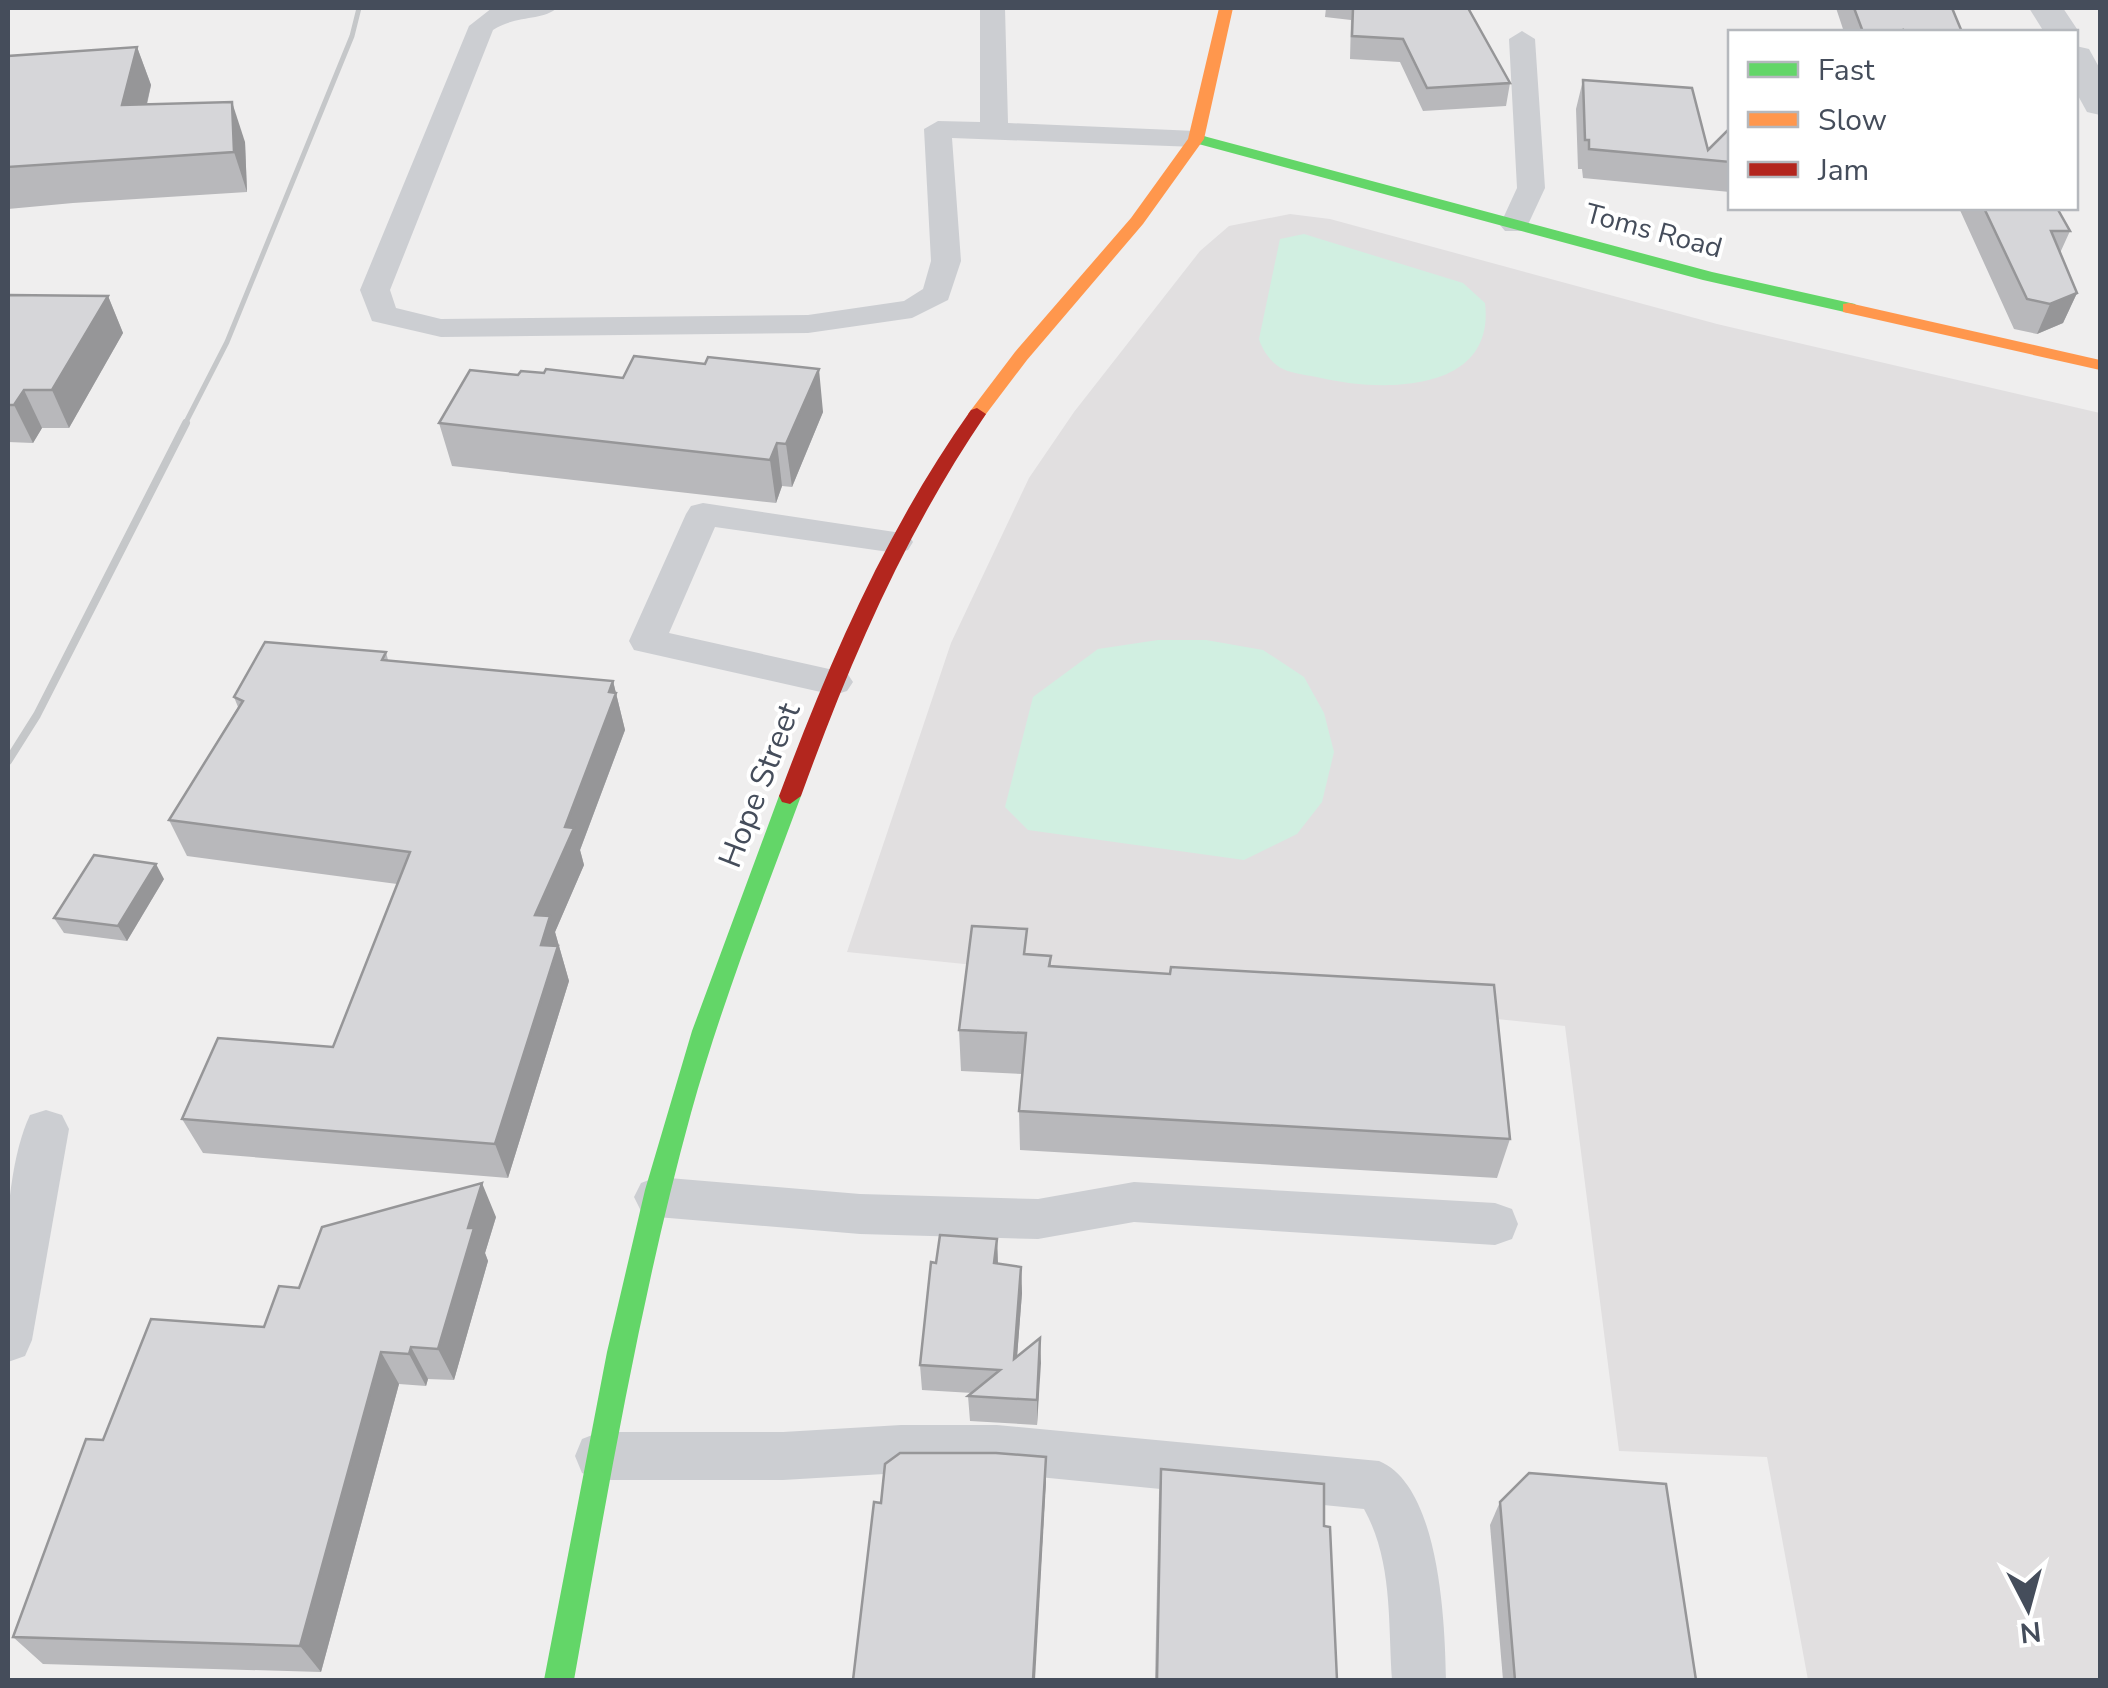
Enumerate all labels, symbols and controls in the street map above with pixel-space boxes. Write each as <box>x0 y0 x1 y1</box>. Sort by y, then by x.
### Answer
legend <box>1728 30 2078 210</box>
text: Fast <box>1818 50 1875 91</box>
text: Slow <box>1818 100 1887 141</box>
text: Jam <box>1817 150 1869 191</box>
street label: Toms Road <box>1581 194 1726 267</box>
street label: Hope Street <box>708 696 811 874</box>
north arrow <box>1978 1558 2078 1658</box>
text: N <box>2018 1612 2043 1652</box>

